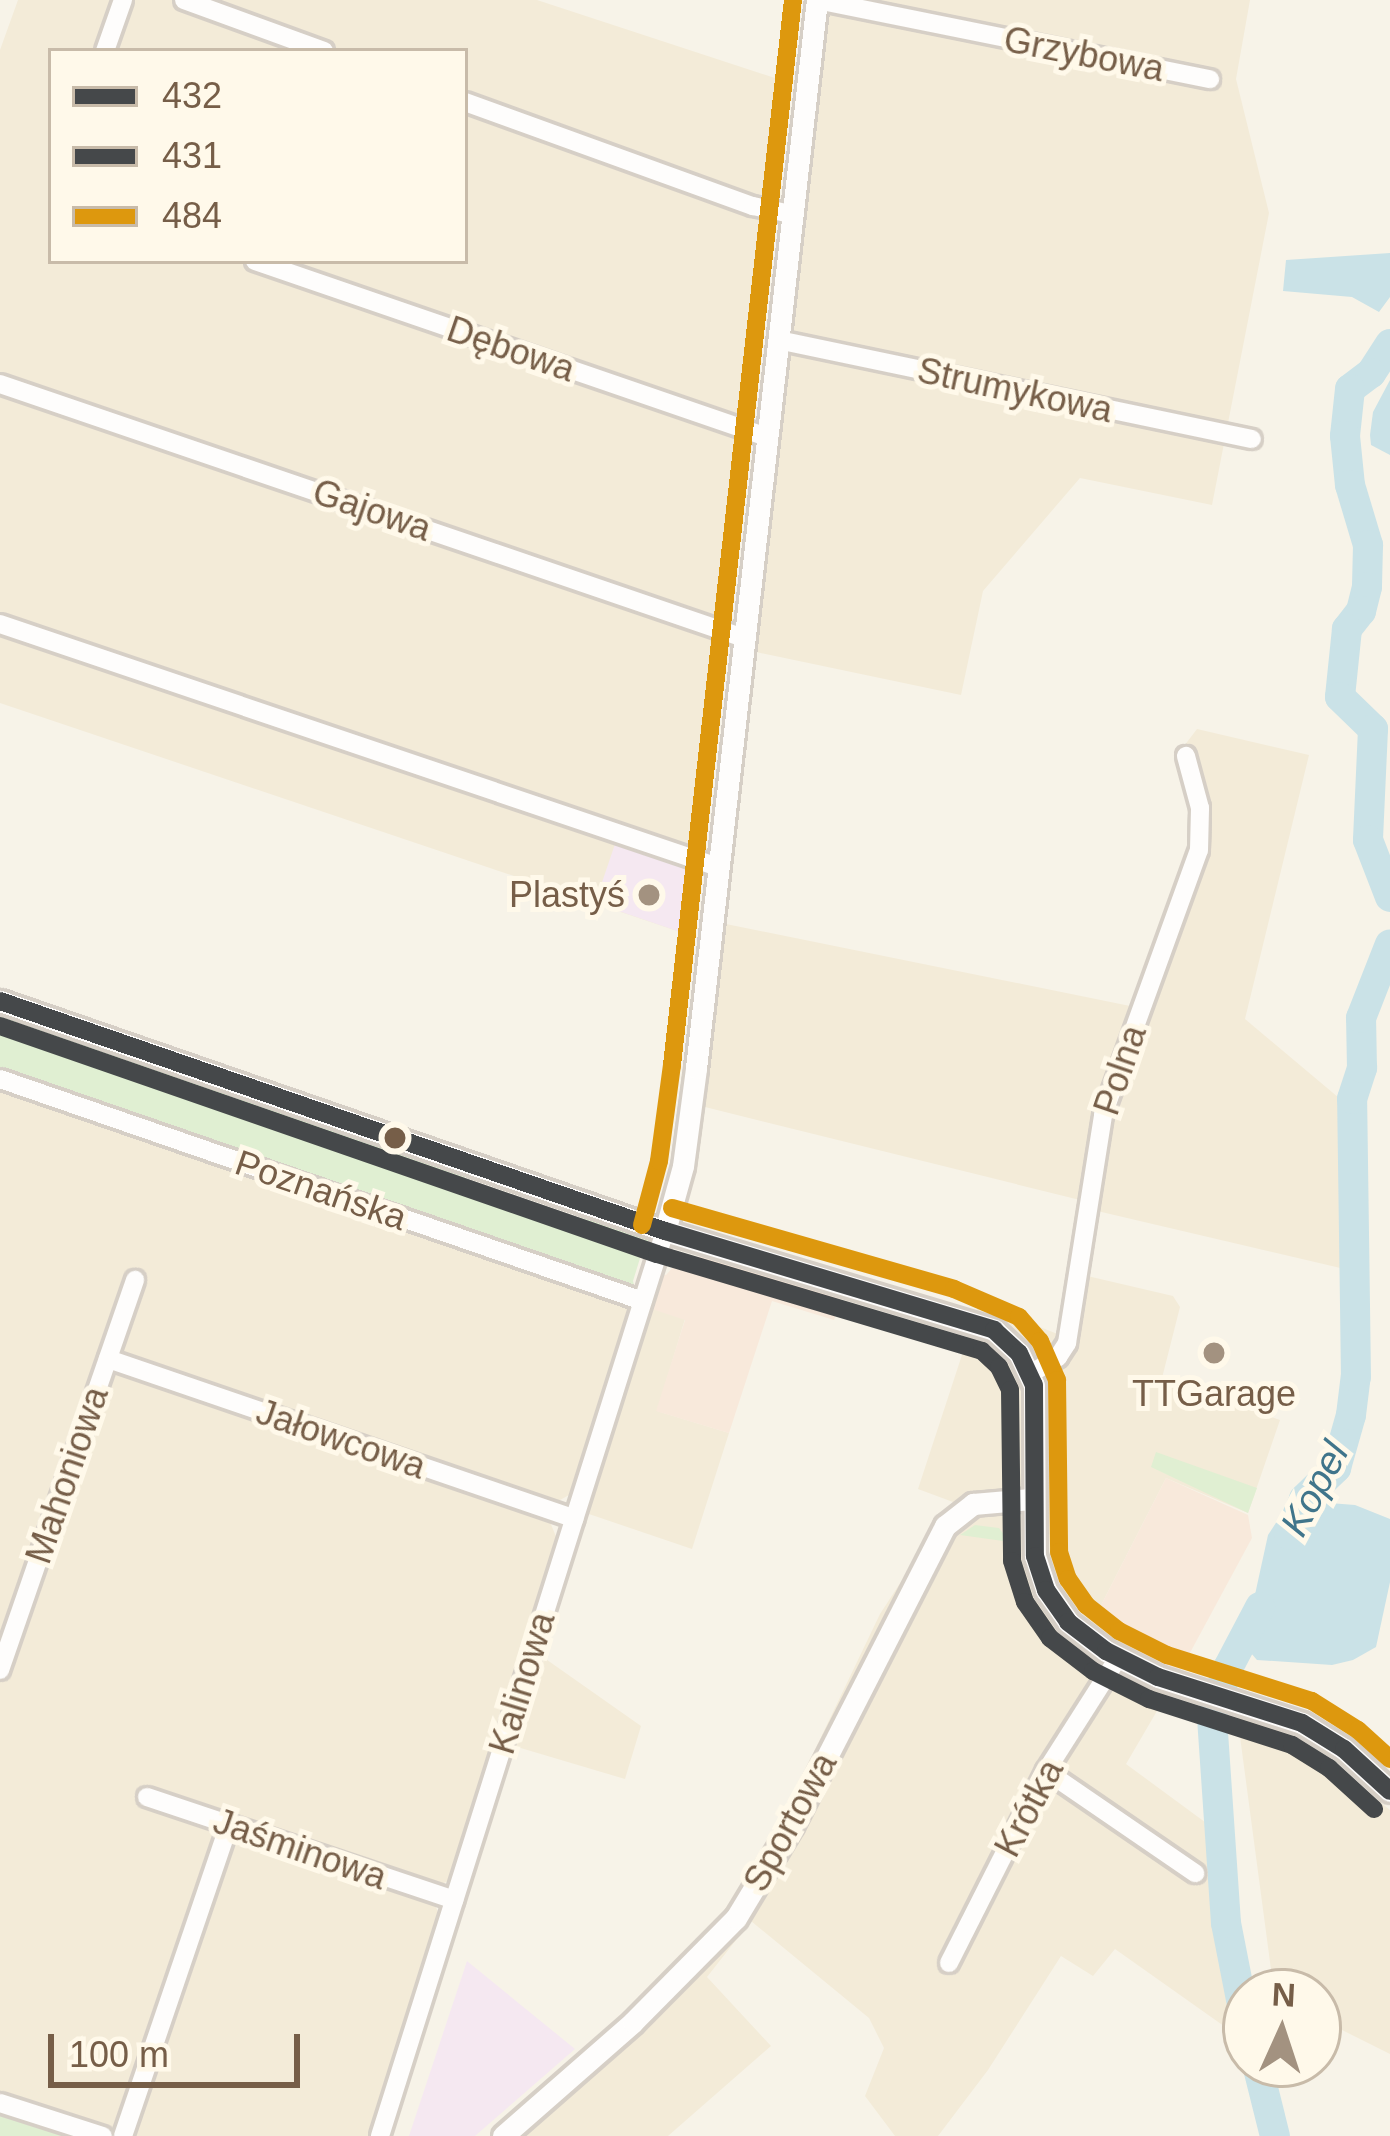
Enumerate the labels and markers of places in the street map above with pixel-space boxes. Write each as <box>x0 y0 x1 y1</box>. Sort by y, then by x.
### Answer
place label: Plastyś <box>509 873 625 917</box>
marker: Plastyś <box>636 882 662 908</box>
unlabelled marker <box>384 1127 406 1149</box>
marker: TTGarage <box>1201 1340 1227 1366</box>
place label: TTGarage <box>1132 1372 1296 1416</box>

